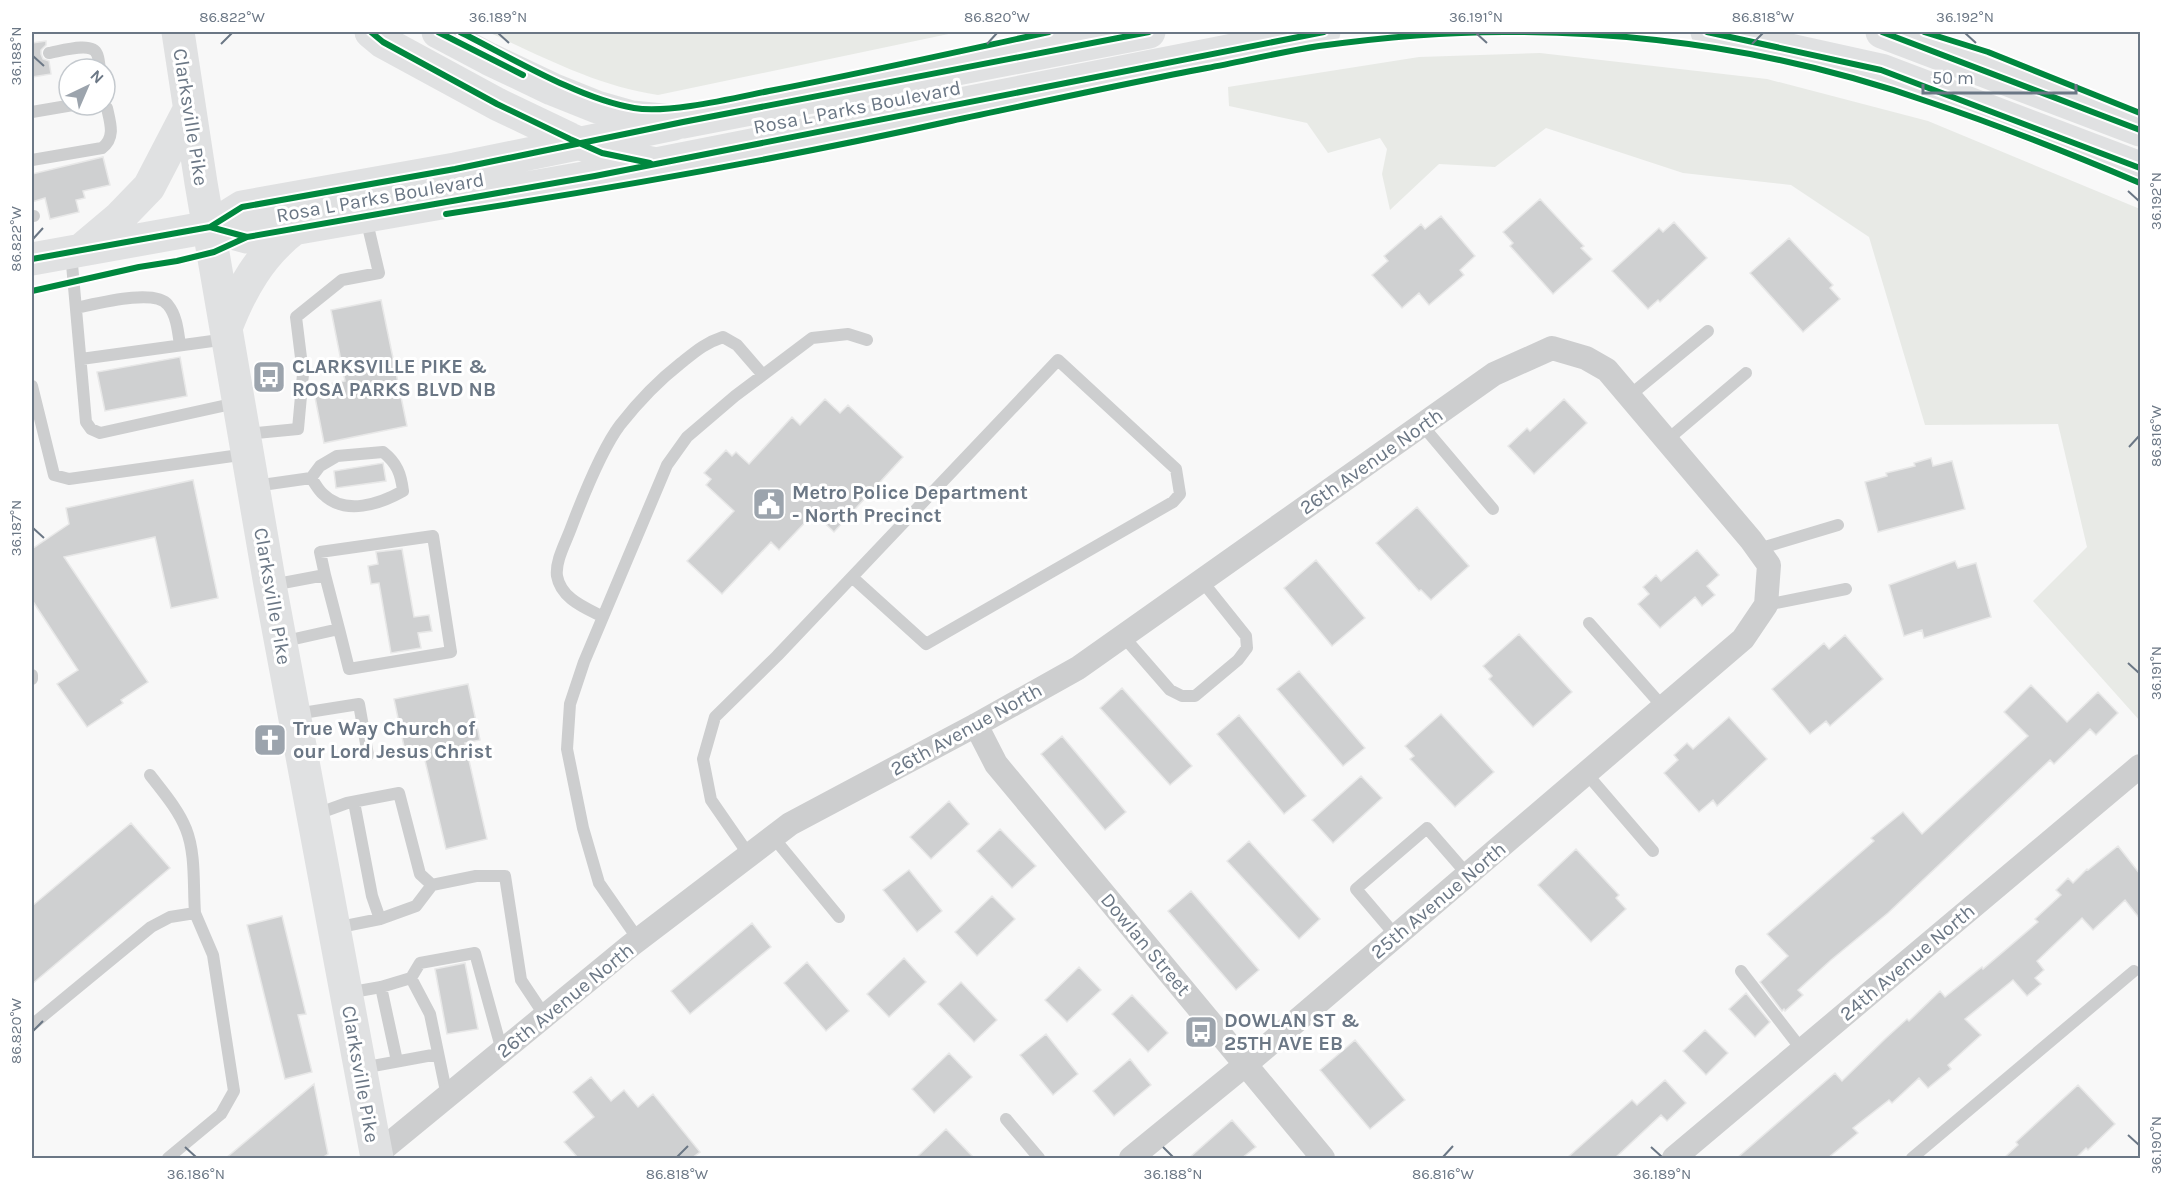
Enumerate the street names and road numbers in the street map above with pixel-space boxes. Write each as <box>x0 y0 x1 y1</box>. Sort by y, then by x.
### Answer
street label: Clarksville Pike <box>168 47 213 187</box>
street label: Rosa L Parks Boulevard <box>751 76 963 139</box>
street label: Rosa L Parks Boulevard <box>274 168 486 227</box>
street label: 26th Avenue North <box>1295 403 1447 519</box>
street label: Clarksville Pike <box>249 526 296 666</box>
street label: 26th Avenue North <box>887 678 1046 781</box>
street label: 25th Avenue North <box>1366 837 1511 964</box>
street label: Dowlan Street <box>1096 888 1196 1001</box>
street label: 24th Avenue North <box>1835 899 1979 1026</box>
street label: 26th Avenue North <box>492 938 638 1063</box>
street label: Clarksville Pike <box>337 1004 384 1144</box>

